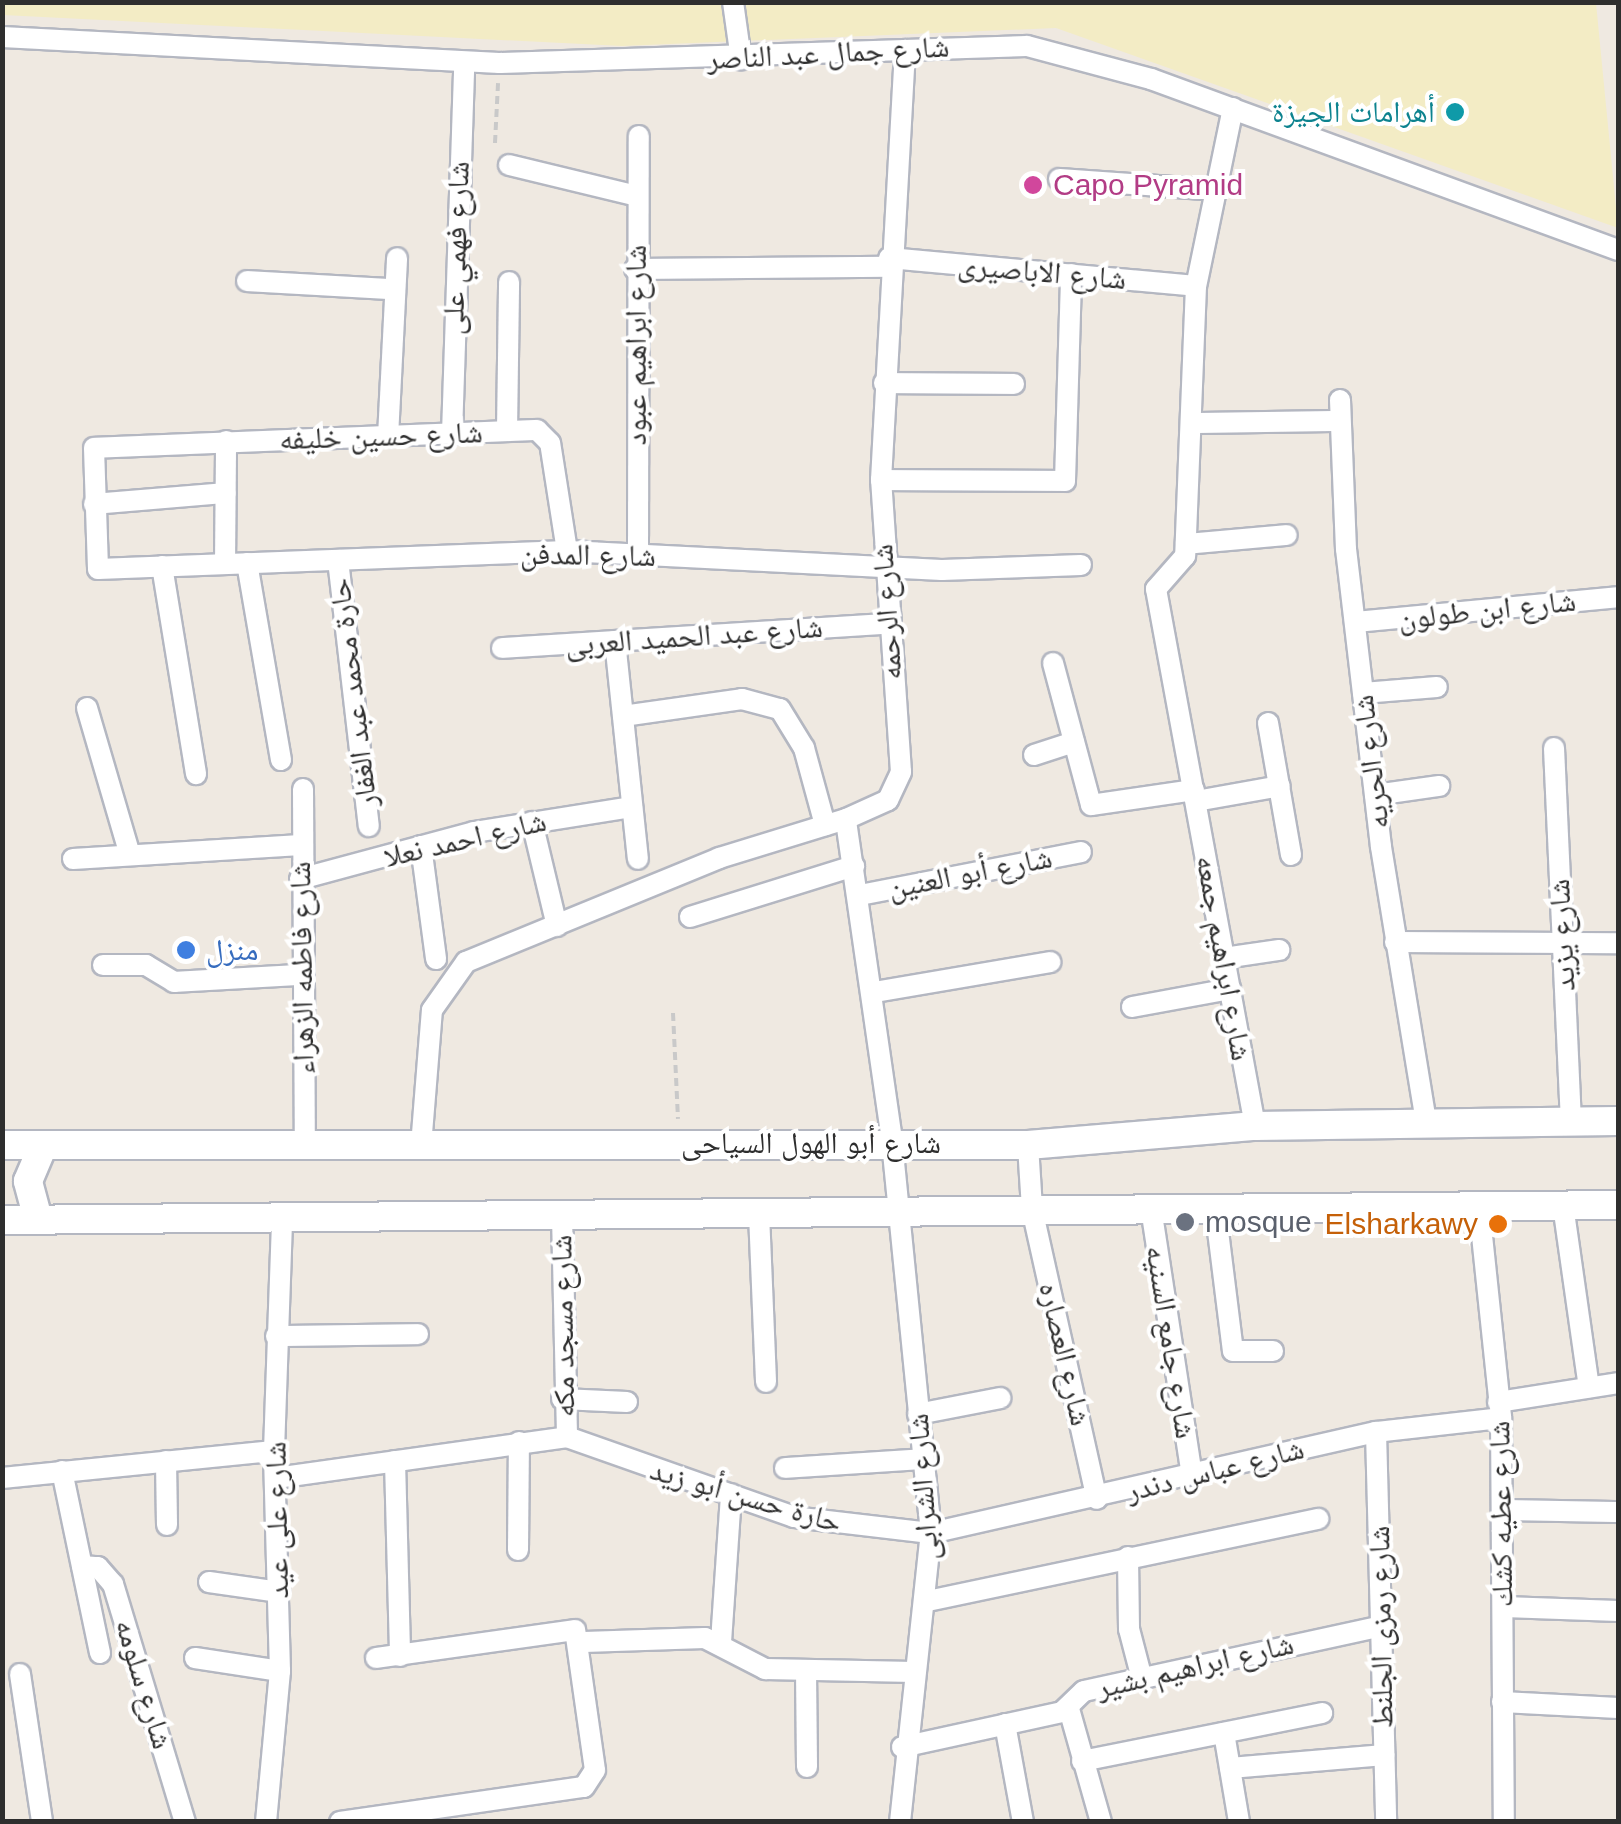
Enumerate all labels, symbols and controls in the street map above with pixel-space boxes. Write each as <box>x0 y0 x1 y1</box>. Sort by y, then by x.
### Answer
street label: شارع جمال عبد الناصر <box>706 29 950 77</box>
place label: أهرامات الجيزة <box>1272 94 1435 130</box>
marker: أهرامات الجيزة <box>1444 101 1466 123</box>
street label: شارع فهمي على <box>435 161 477 335</box>
place label: Capo Pyramid <box>1053 167 1243 203</box>
marker: Capo Pyramid <box>1022 174 1044 196</box>
street label: شارع ابراهيم عبود <box>618 245 654 445</box>
street label: شارع الاباصيرى <box>956 247 1128 297</box>
street label: شارع حسين خليفه <box>279 414 483 458</box>
street label: شارع المدفن <box>520 536 656 574</box>
street label: شارع الرحمه <box>864 543 910 681</box>
street label: حارة محمد عبد الغفار <box>321 576 385 810</box>
street label: شارع ابن طولون <box>1396 583 1578 637</box>
street label: شارع عبد الحميد العربى <box>564 609 824 663</box>
street label: شارع الحريه <box>1345 693 1397 831</box>
street label: شارع احمد نعلا <box>380 803 550 875</box>
street label: شارع أبو العنين <box>885 839 1055 907</box>
street label: شارع ابراهيم جمعه <box>1188 853 1260 1063</box>
street label: شارع فاطمه الزهراء <box>282 861 322 1075</box>
street label: شارع يزيد <box>1541 878 1583 992</box>
place label: منزل <box>206 932 258 968</box>
marker: منزل <box>175 939 197 961</box>
street label: شارع أبو الهول السياحى <box>681 1125 941 1161</box>
place label: mosque <box>1205 1204 1312 1240</box>
place label: Elsharkawy <box>1325 1206 1478 1242</box>
marker: mosque <box>1174 1211 1196 1233</box>
marker: Elsharkawy <box>1487 1213 1509 1235</box>
street label: شارع مسجد مكه <box>543 1234 583 1418</box>
street label: شارع جامع السنيه <box>1138 1243 1204 1441</box>
street label: شارع العصاره <box>1031 1279 1099 1429</box>
street label: شارع الشرابى <box>900 1412 946 1562</box>
street label: شارع عطيه كشك <box>1481 1420 1521 1608</box>
street label: شارع عباس دندر <box>1122 1431 1308 1509</box>
street label: شارع على عيد <box>258 1441 296 1599</box>
street label: حارة حسن أبو زيد <box>646 1451 846 1541</box>
street label: شارع رمزى الجلنط <box>1361 1525 1401 1729</box>
street label: شارع سلومه <box>107 1615 181 1753</box>
street label: شارع ابراهيم بشير <box>1093 1626 1297 1706</box>

